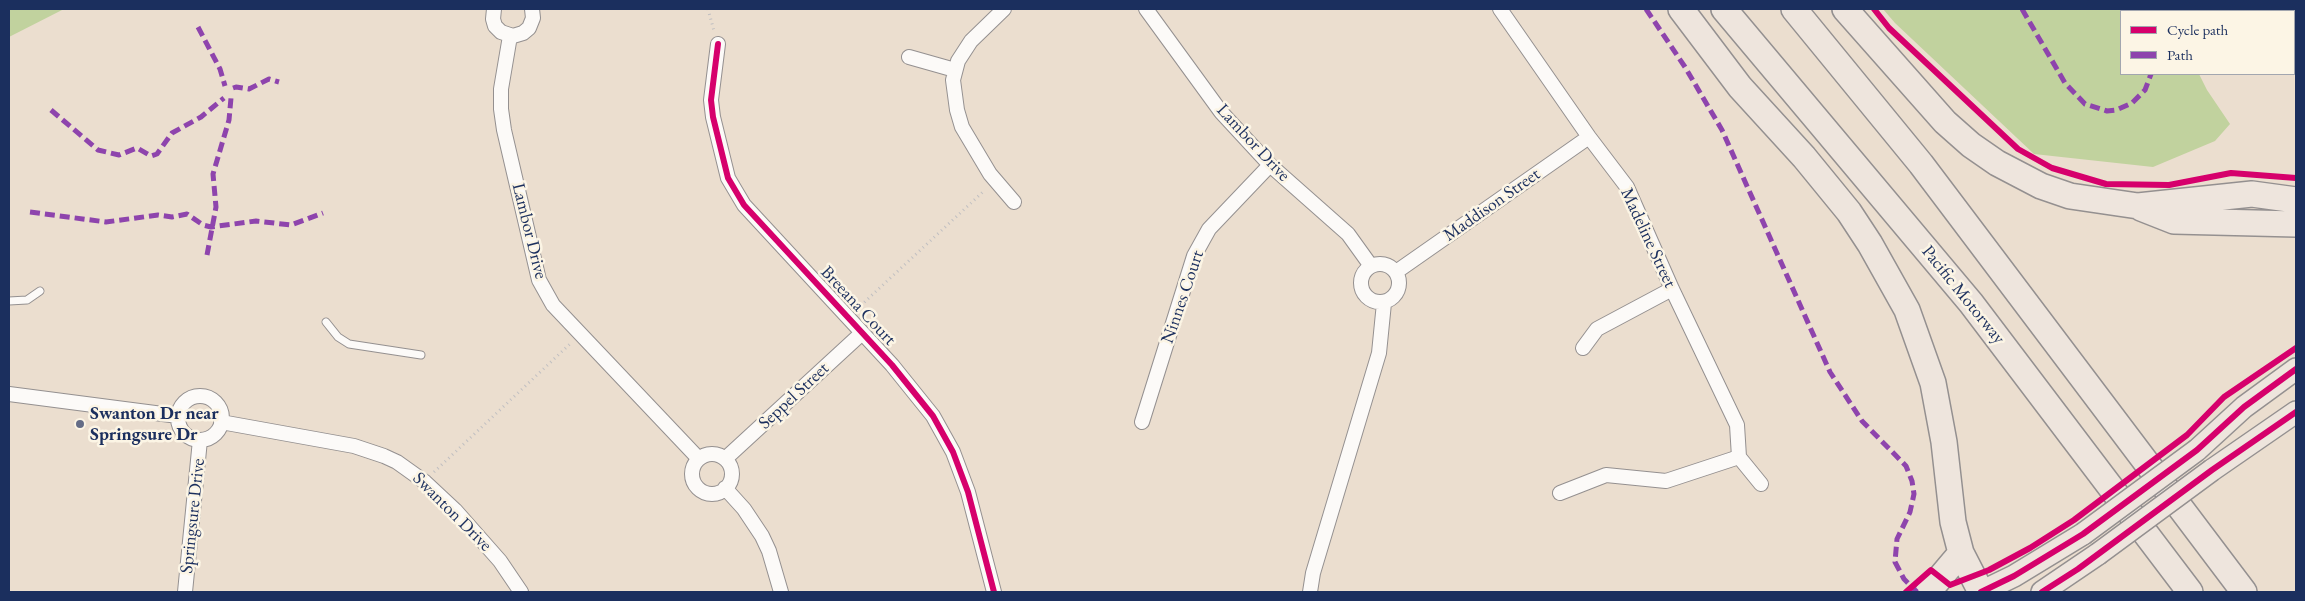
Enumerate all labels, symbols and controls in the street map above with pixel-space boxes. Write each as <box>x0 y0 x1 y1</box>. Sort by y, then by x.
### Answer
legend <box>2120 10 2295 75</box>
text: Cycle path <box>2167 20 2228 39</box>
text: Path <box>2167 45 2193 64</box>
street label: Lambor Drive <box>1212 100 1294 186</box>
street label: Maddison Street <box>1440 164 1544 246</box>
street label: Lambor Drive <box>507 181 551 281</box>
street label: Madeline Street <box>1615 185 1681 291</box>
street label: Pacific Motorway <box>1917 241 2009 349</box>
street label: Ninnes Court <box>1157 248 1209 346</box>
street label: Breeana Court <box>816 262 900 350</box>
street label: Seppel Street <box>754 358 834 434</box>
place label: Swanton Dr near Springsure Dr <box>90 403 219 446</box>
marker: Swanton Dr near Springsure Dr <box>74 418 86 430</box>
street label: Springsure Drive <box>176 457 210 575</box>
street label: Swanton Drive <box>408 468 496 556</box>

